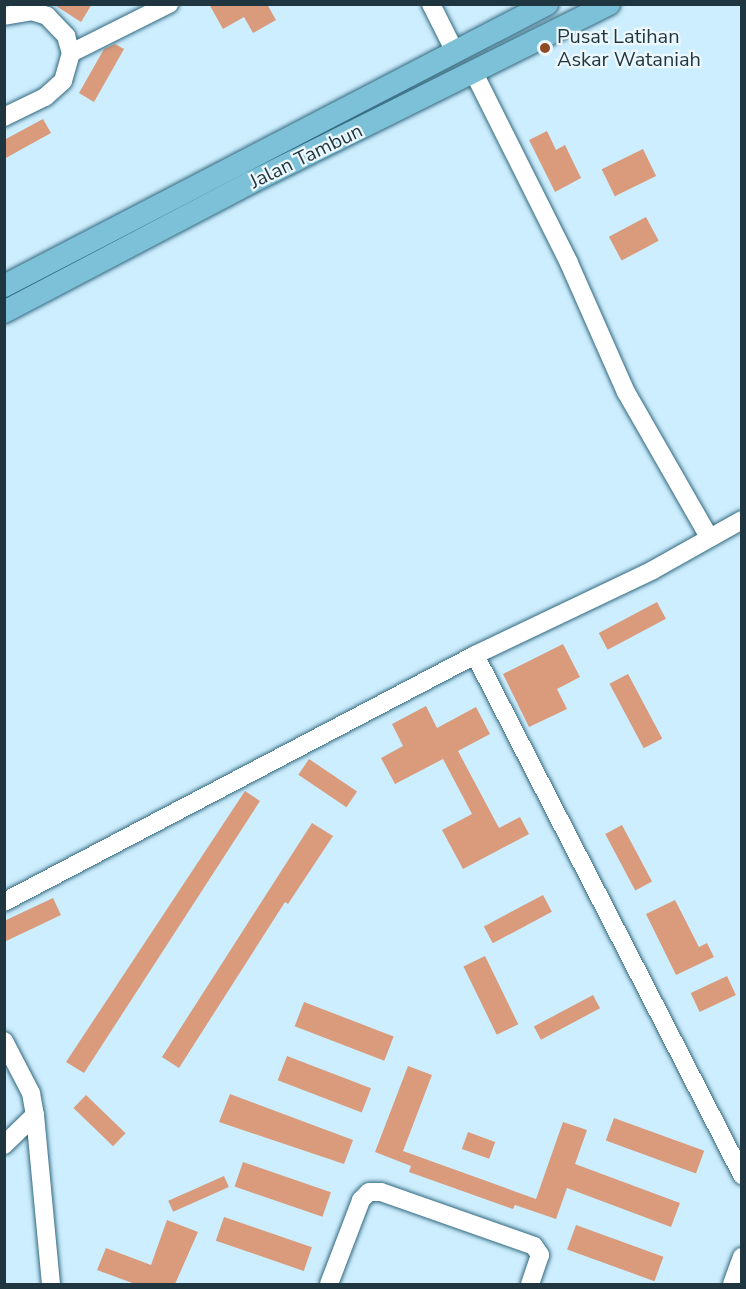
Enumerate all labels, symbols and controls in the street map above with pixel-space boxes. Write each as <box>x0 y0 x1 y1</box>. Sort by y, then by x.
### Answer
place label: Pusat Latihan Askar Wataniah <box>557 24 701 71</box>
marker: Pusat Latihan Askar Wataniah <box>538 41 552 55</box>
street label: Jalan Tambun <box>246 118 366 194</box>

